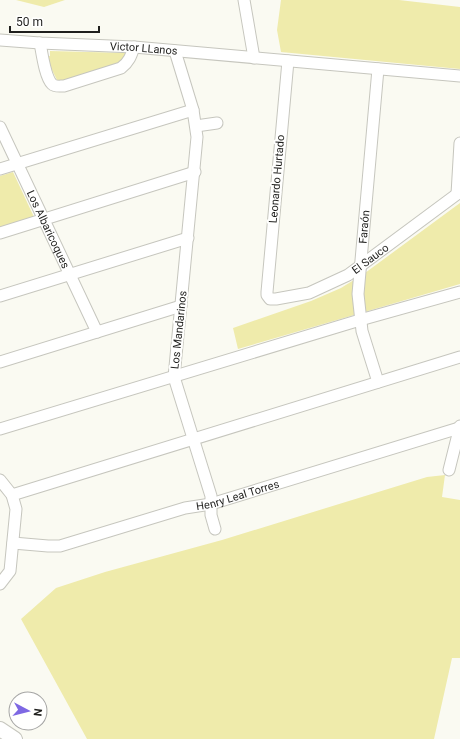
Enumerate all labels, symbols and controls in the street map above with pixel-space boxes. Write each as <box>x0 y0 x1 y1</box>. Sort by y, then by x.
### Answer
scale bar <box>10 8 99 34</box>
text: 50 m <box>16 15 43 29</box>
street label: Victor LLanos <box>110 39 178 57</box>
street label: Leonardo Hurtado <box>267 134 287 224</box>
street label: Los Albaricoques <box>24 188 73 271</box>
street label: Faraón <box>356 210 372 244</box>
street label: El Sauco <box>349 241 391 276</box>
street label: Los Mandarinos <box>168 290 190 370</box>
street label: Henry Leal Torres <box>195 477 281 513</box>
north arrow <box>8 691 48 731</box>
text: N <box>30 708 44 717</box>

